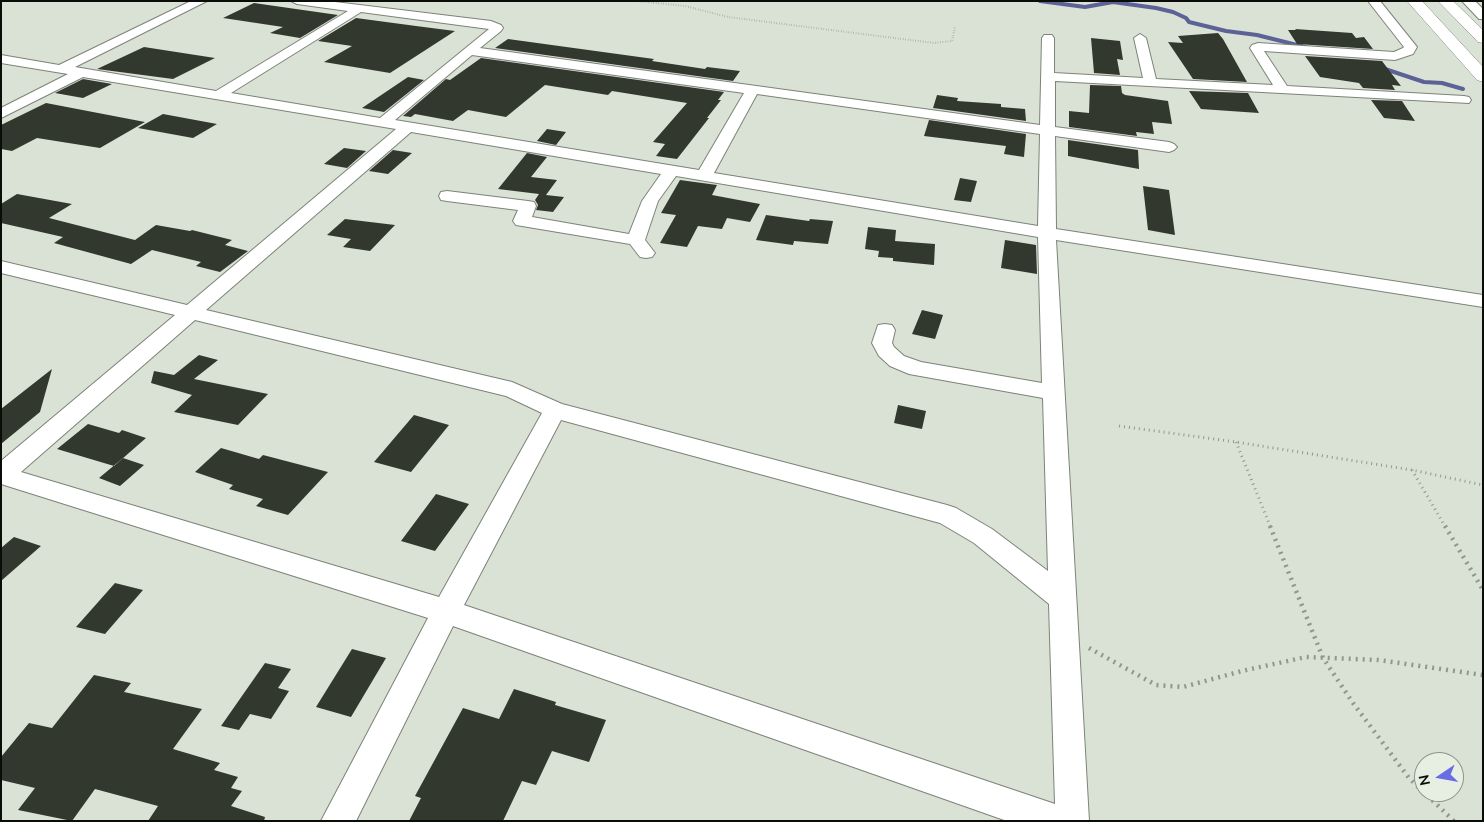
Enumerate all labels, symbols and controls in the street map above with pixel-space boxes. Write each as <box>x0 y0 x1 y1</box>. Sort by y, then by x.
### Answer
north arrow <box>1414 752 1464 802</box>
text: N <box>1414 773 1435 787</box>

